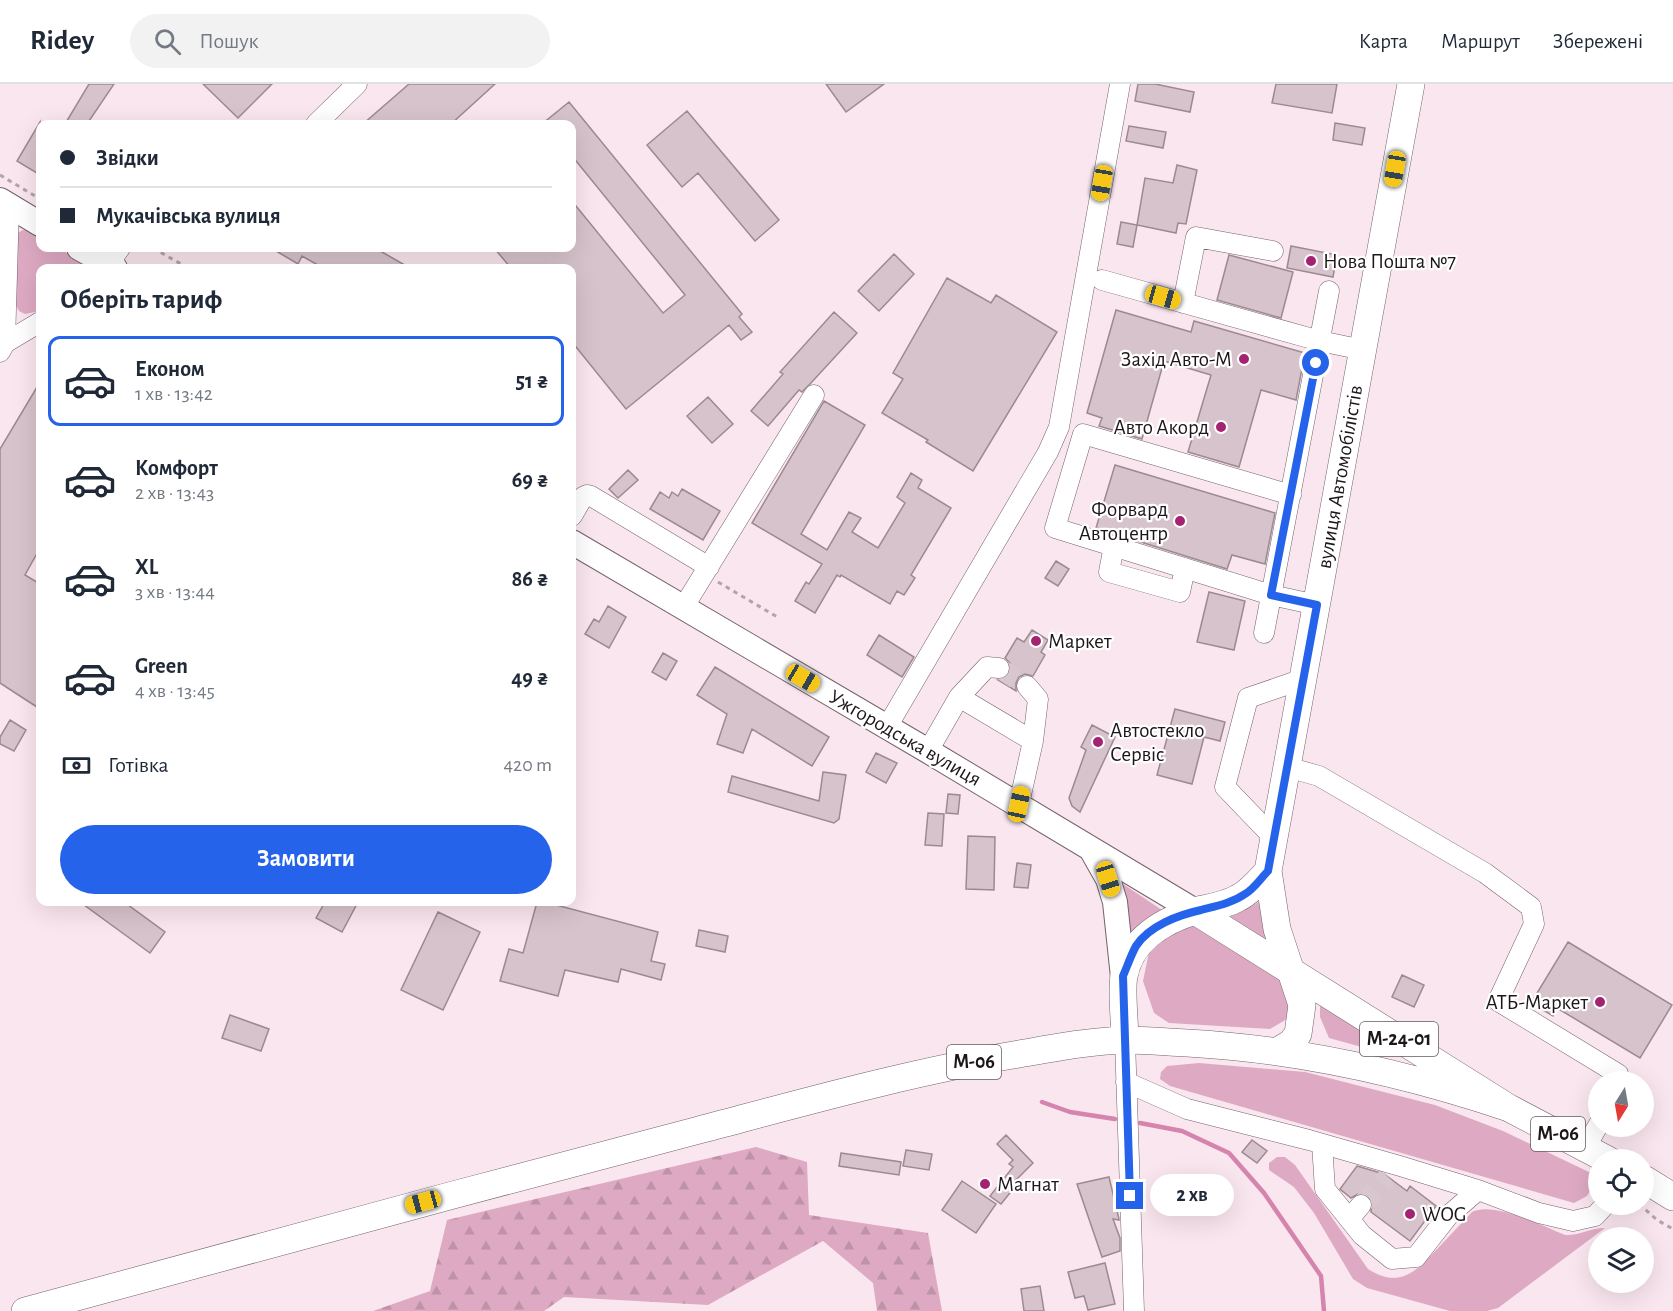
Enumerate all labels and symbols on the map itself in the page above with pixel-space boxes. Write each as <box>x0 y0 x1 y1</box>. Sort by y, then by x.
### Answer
car <box>1383 150 1407 188</box>
car <box>1090 164 1114 202</box>
place label: Нова Пошта №7 <box>1323 251 1456 272</box>
marker: Нова Пошта №7 <box>1304 254 1318 268</box>
car <box>1143 283 1183 311</box>
place label: Захід Авто-М <box>1121 349 1232 370</box>
route start <box>1302 349 1329 376</box>
marker: Захід Авто-М <box>1237 352 1251 366</box>
street label: вулиця Автомобілістів <box>1314 384 1366 570</box>
place label: Авто Акорд <box>1113 417 1209 438</box>
marker: Авто Акорд <box>1214 420 1228 434</box>
place label: Форвард Автоцентр <box>1079 499 1168 544</box>
marker: Форвард Автоцентр <box>1173 514 1187 528</box>
place label: Маркет <box>1048 631 1112 652</box>
marker: Маркет <box>1029 634 1043 648</box>
car <box>783 661 823 695</box>
street label: Ужгородська вулиця <box>825 686 985 790</box>
place label: Автостекло Сервіс <box>1110 720 1204 765</box>
marker: Автостекло Сервіс <box>1091 735 1105 749</box>
car <box>1006 785 1032 823</box>
car <box>1094 859 1122 899</box>
place label: АТБ-Маркет <box>1486 992 1588 1013</box>
marker: АТБ-Маркет <box>1593 995 1607 1009</box>
road number: М-24-01 <box>1360 1022 1438 1056</box>
road number: М-06 <box>947 1045 1001 1079</box>
north arrow <box>1588 1071 1654 1137</box>
road number: М-06 <box>1531 1117 1585 1151</box>
place label: Магнат <box>997 1174 1059 1195</box>
callout: 2 хв <box>1151 1175 1235 1217</box>
marker: Магнат <box>978 1177 992 1191</box>
route end <box>1116 1182 1143 1209</box>
car <box>403 1189 443 1215</box>
place label: WOG <box>1422 1204 1466 1225</box>
marker: WOG <box>1403 1207 1417 1221</box>

